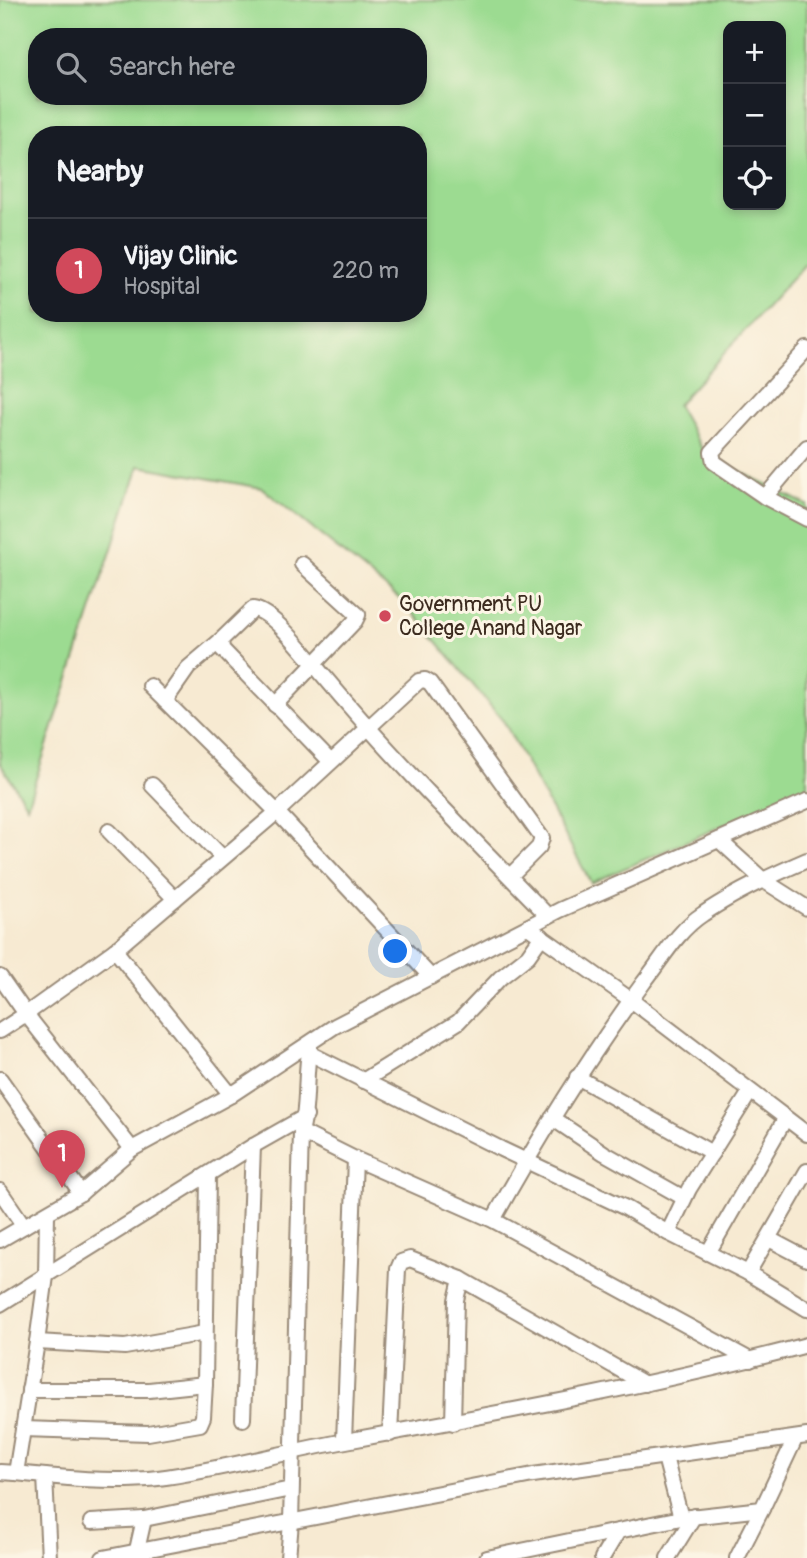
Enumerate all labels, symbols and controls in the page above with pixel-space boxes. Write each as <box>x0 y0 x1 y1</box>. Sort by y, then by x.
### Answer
map controls <box>723 21 786 210</box>
button: + <box>723 21 786 84</box>
search box <box>28 28 427 105</box>
icon: search <box>52 48 90 86</box>
text: Search here <box>108 51 235 83</box>
button: − <box>723 84 786 147</box>
button: locate <box>723 147 786 210</box>
text: Nearby <box>56 153 143 190</box>
text: Vijay Clinic <box>123 240 238 272</box>
text: 1 <box>75 256 84 285</box>
text: 220 m <box>332 256 399 285</box>
text: Hospital <box>123 272 201 301</box>
place label: Government PU College Anand Nagar <box>399 591 583 642</box>
marker: Government PU College Anand Nagar <box>377 608 393 624</box>
your location <box>378 934 412 968</box>
pin: 1 <box>39 1130 85 1188</box>

